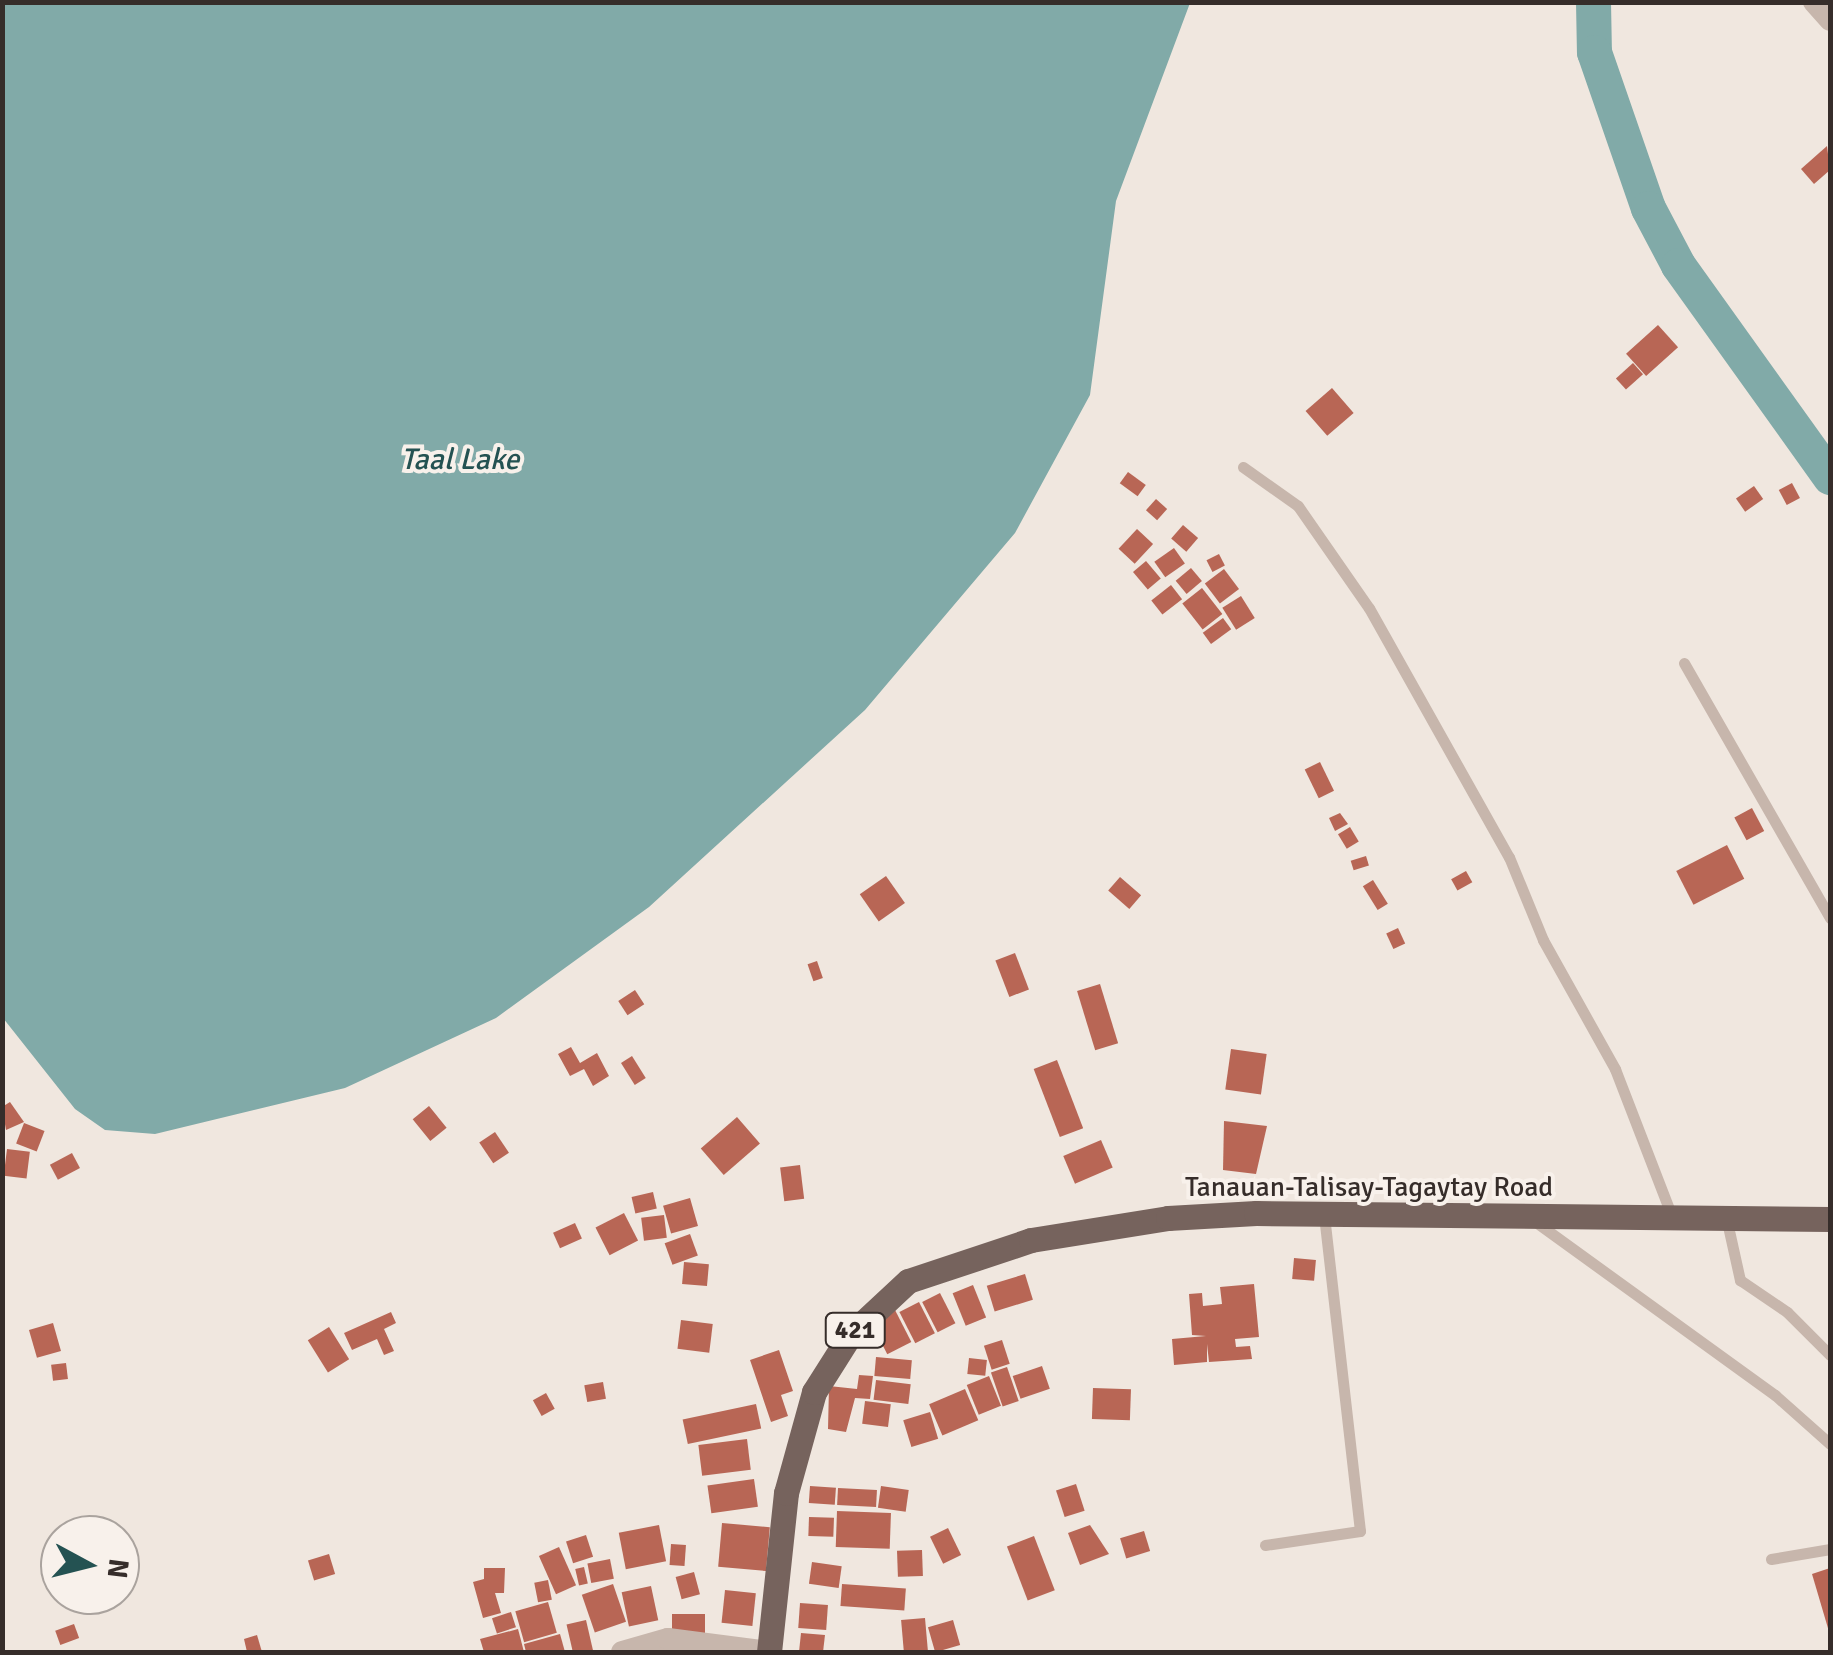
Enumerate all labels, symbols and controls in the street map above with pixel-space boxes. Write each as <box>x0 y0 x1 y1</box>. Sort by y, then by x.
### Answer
water label: Taal Lake <box>401 442 519 478</box>
street label: Tanauan-Talisay-Tagaytay Road <box>1185 1170 1553 1204</box>
road number: 421 <box>822 1310 888 1350</box>
north arrow <box>40 1515 140 1615</box>
text: N <box>100 1557 136 1580</box>

